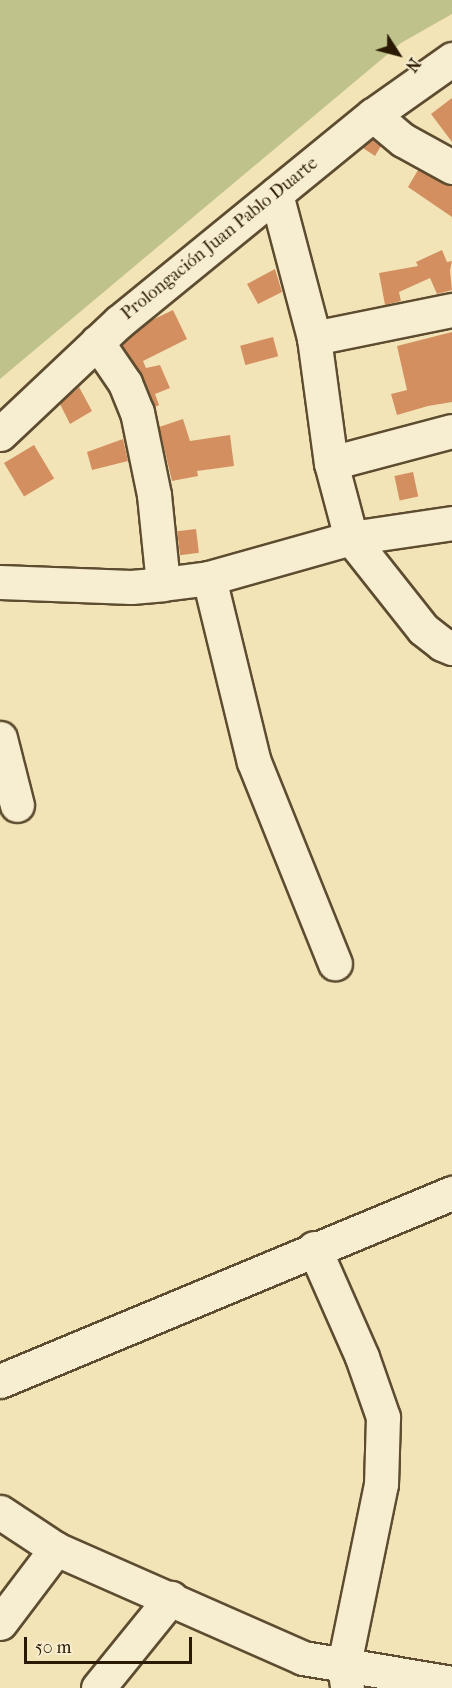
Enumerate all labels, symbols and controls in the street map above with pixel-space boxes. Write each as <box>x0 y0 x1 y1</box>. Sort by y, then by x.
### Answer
north arrow <box>368 24 428 84</box>
text: N <box>402 54 424 75</box>
street label: Prolongación Juan Pablo Duarte <box>117 153 323 325</box>
scale bar <box>27 1625 195 1663</box>
text: 50 m <box>35 1637 71 1658</box>

